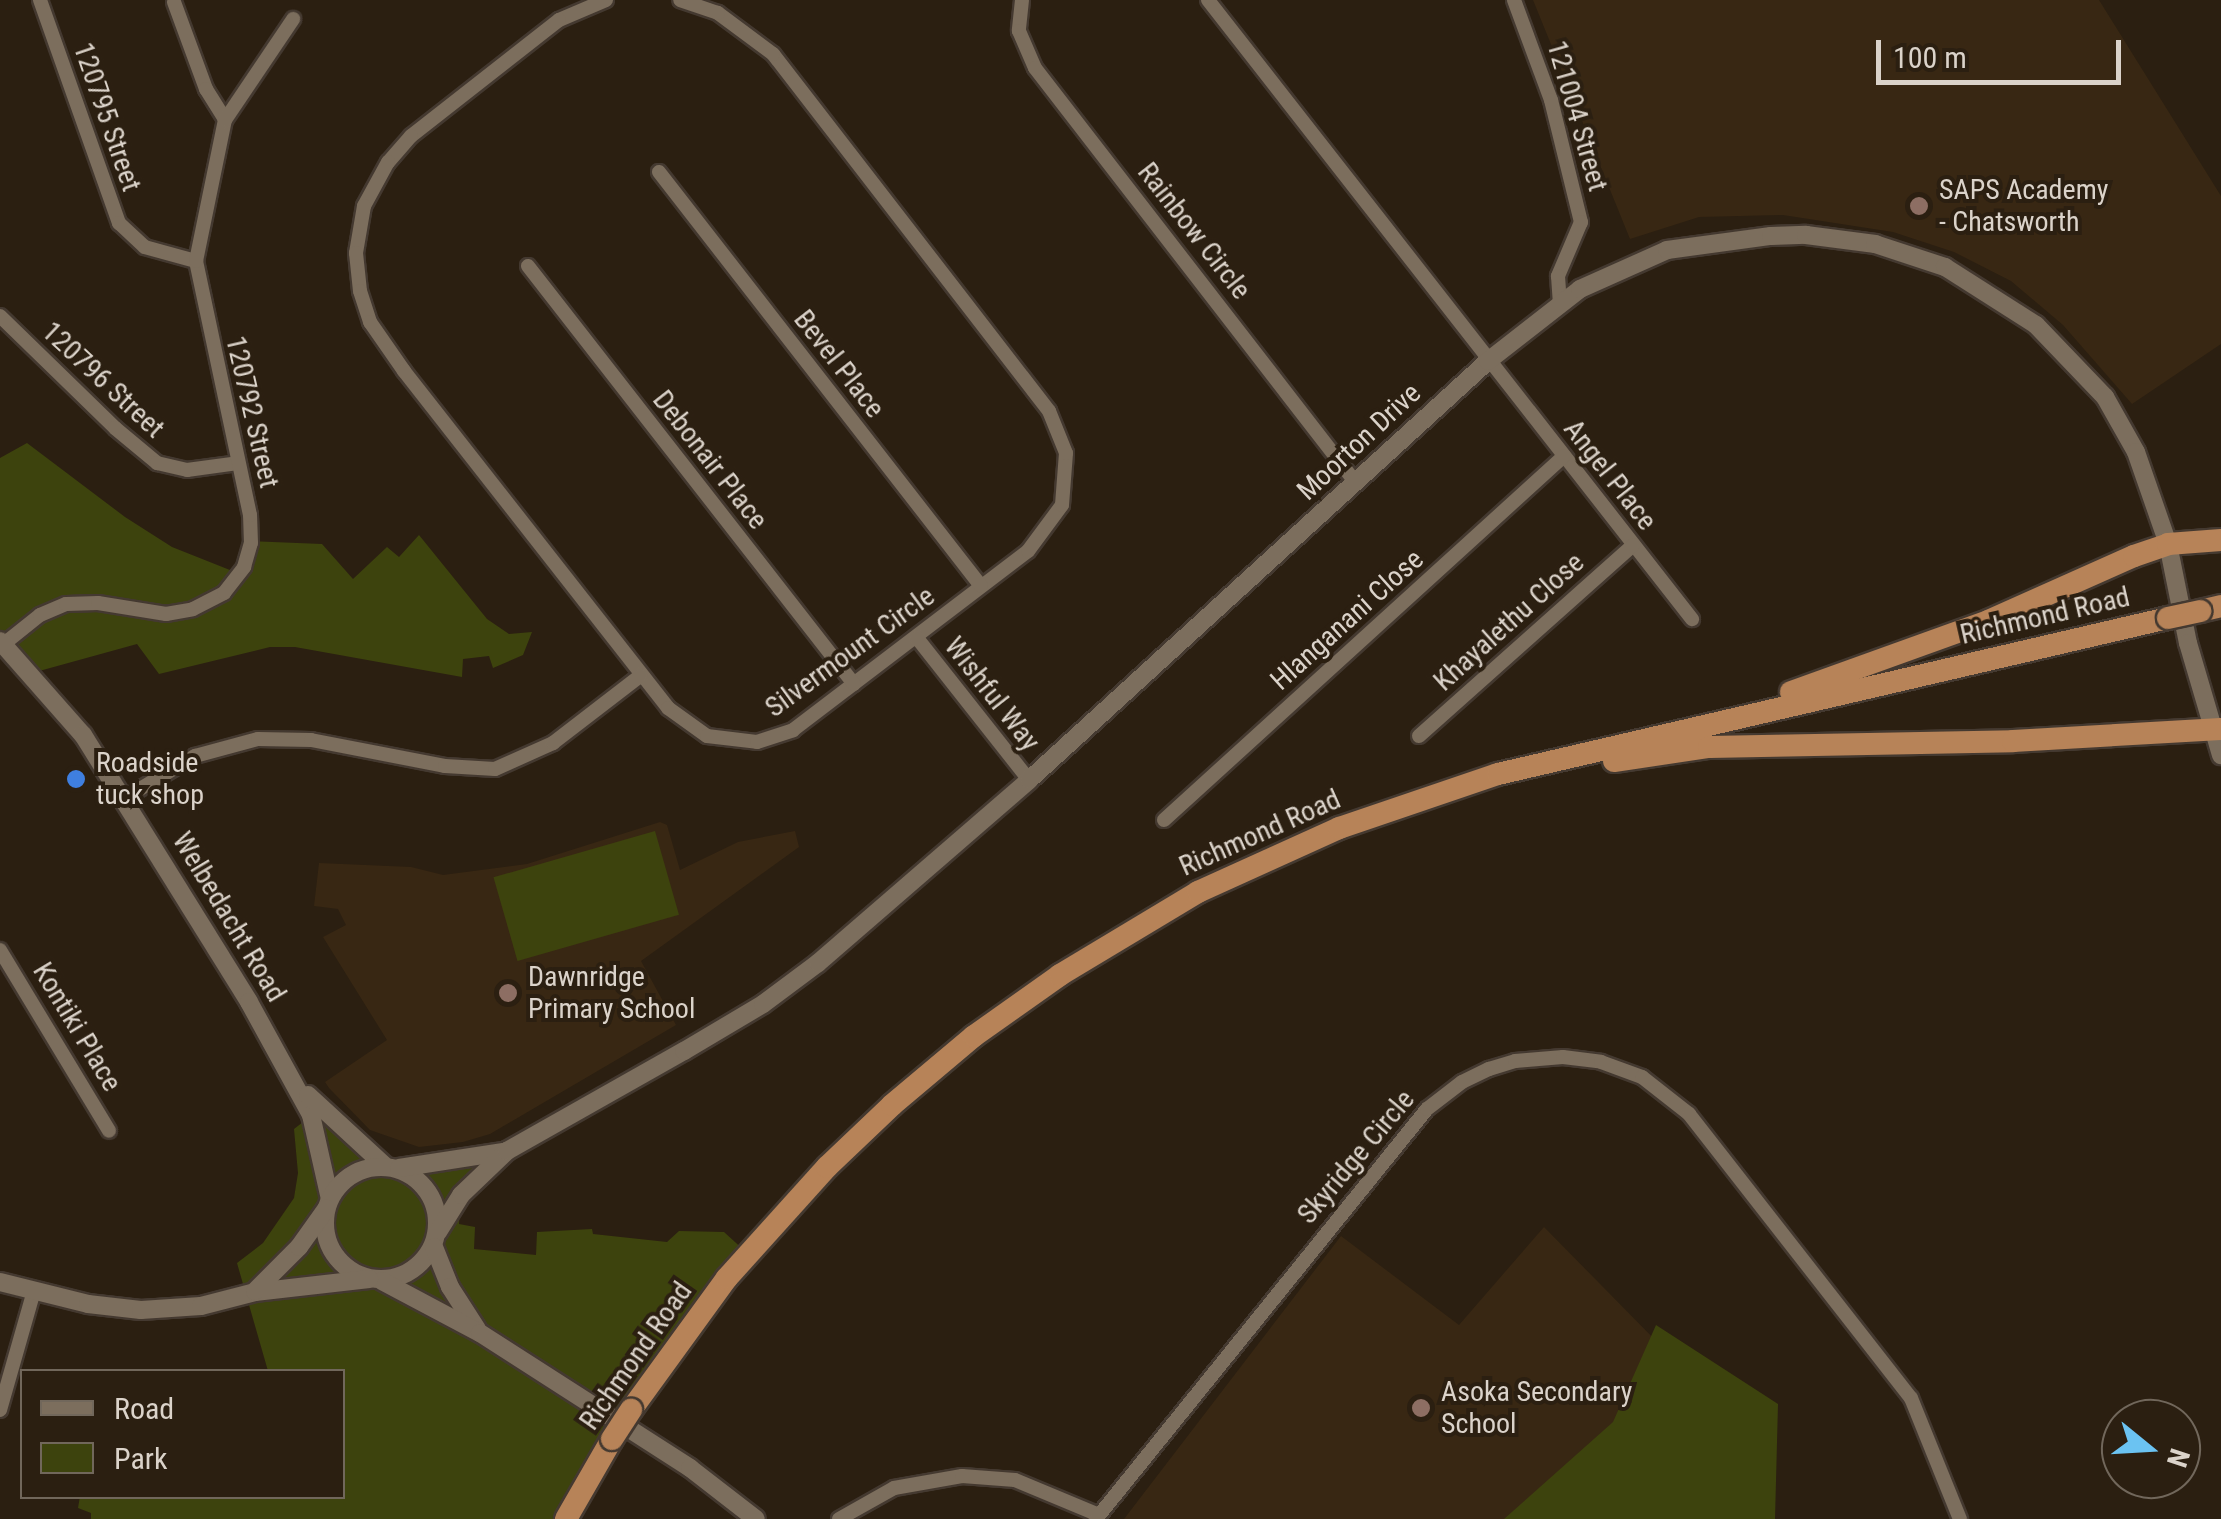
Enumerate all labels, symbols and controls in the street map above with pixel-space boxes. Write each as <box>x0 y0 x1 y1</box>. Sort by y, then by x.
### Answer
scale bar <box>1881 20 2126 82</box>
street label: 121004 Street <box>1539 37 1615 195</box>
street label: 120795 Street <box>66 38 148 196</box>
text: 100 m <box>1893 40 1967 75</box>
street label: Rainbow Circle <box>1130 156 1258 306</box>
place label: SAPS Academy - Chatsworth <box>1939 173 2108 239</box>
marker: SAPS Academy - Chatsworth <box>1908 195 1930 217</box>
street label: Bevel Place <box>787 303 891 425</box>
street label: 120796 Street <box>35 315 171 445</box>
street label: 120792 Street <box>218 333 286 491</box>
street label: Moorton Drive <box>1290 376 1428 508</box>
street label: Debonair Place <box>645 384 775 536</box>
street label: Angel Place <box>1556 413 1664 537</box>
street label: Hlanganani Close <box>1264 543 1430 697</box>
street label: Khayalethu Close <box>1427 546 1591 698</box>
street label: Silvermount Circle <box>759 579 941 725</box>
street label: Richmond Road <box>1957 580 2133 652</box>
street label: Wishful Way <box>937 630 1047 758</box>
place label: Roadside tuck shop <box>96 746 204 812</box>
marker: Roadside tuck shop <box>65 768 87 790</box>
street label: Richmond Road <box>1174 782 1346 884</box>
street label: Welbedacht Road <box>165 826 293 1008</box>
street label: Kontiki Place <box>25 957 129 1097</box>
place label: Dawnridge Primary School <box>528 960 695 1026</box>
marker: Dawnridge Primary School <box>497 982 519 1004</box>
street label: Skyridge Circle <box>1290 1083 1422 1231</box>
street label: Richmond Road <box>573 1276 699 1436</box>
legend <box>20 1369 345 1499</box>
place label: Asoka Secondary School <box>1441 1375 1632 1441</box>
text: Road <box>114 1391 174 1426</box>
marker: Asoka Secondary School <box>1410 1397 1432 1419</box>
north arrow <box>2101 1399 2201 1499</box>
text: Park <box>114 1441 168 1476</box>
text: N <box>2160 1445 2196 1471</box>

